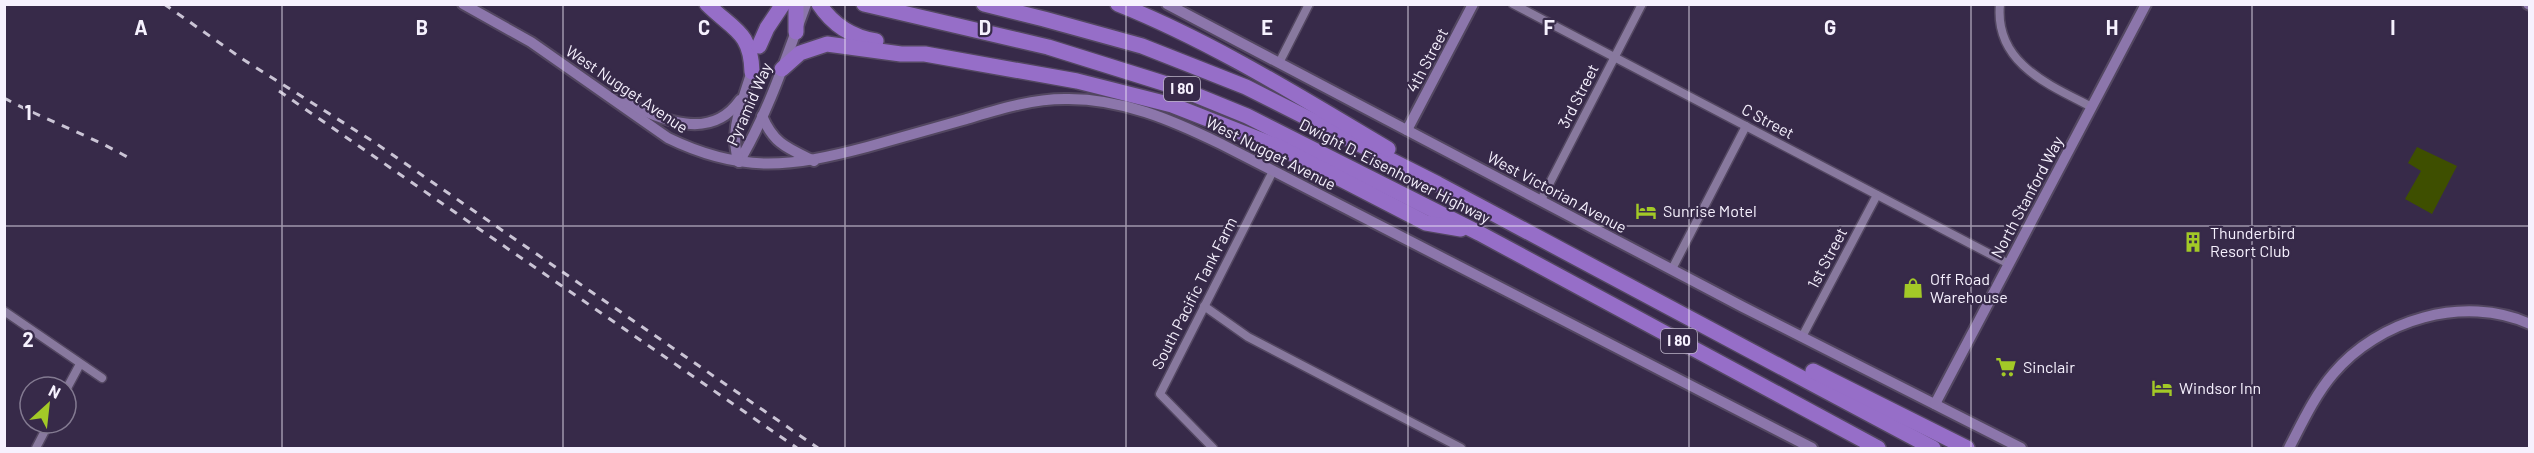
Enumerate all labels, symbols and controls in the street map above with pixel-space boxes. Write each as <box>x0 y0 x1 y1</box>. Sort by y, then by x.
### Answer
text: A <box>134 15 148 39</box>
text: B <box>416 15 428 39</box>
text: C <box>698 15 710 39</box>
text: D <box>979 15 991 39</box>
text: E <box>1261 15 1273 39</box>
text: F <box>1543 15 1555 39</box>
text: G <box>1824 15 1836 39</box>
text: H <box>2106 15 2118 39</box>
text: I <box>2390 15 2396 39</box>
street label: 4th Street <box>1402 24 1451 95</box>
street label: West Nugget Avenue <box>563 41 692 136</box>
street label: Pyramid Way <box>722 59 776 148</box>
street label: 3rd Street <box>1553 60 1602 131</box>
road number: I 80 <box>1164 77 1200 101</box>
street label: C Street <box>1739 99 1798 142</box>
text: 1 <box>24 100 32 124</box>
street label: West Nugget Avenue <box>1203 112 1339 194</box>
street label: Dwight D. Eisenhower Highway <box>1297 114 1494 227</box>
street label: North Stanford Way <box>1986 132 2067 261</box>
street label: West Victorian Avenue <box>1484 147 1630 236</box>
hotel icon: Sunrise Motel <box>1634 199 1658 223</box>
place label: Sunrise Motel <box>1663 201 1757 220</box>
street label: South Pacific Tank Farm <box>1147 213 1240 372</box>
place label: Thunderbird Resort Club <box>2210 223 2295 260</box>
street label: 1st Street <box>1803 224 1850 291</box>
building icon: Thunderbird Resort Club <box>2181 230 2205 254</box>
place label: Off Road Warehouse <box>1930 269 2008 306</box>
shop icon: Off Road Warehouse <box>1901 276 1925 300</box>
text: 2 <box>22 327 34 351</box>
road number: I 80 <box>1661 329 1697 353</box>
supermarket icon: Sinclair <box>1994 355 2018 379</box>
place label: Sinclair <box>2023 357 2075 376</box>
north arrow <box>18 375 78 435</box>
hotel icon: Windsor Inn <box>2150 376 2174 400</box>
place label: Windsor Inn <box>2179 378 2261 397</box>
text: N <box>46 380 64 402</box>

